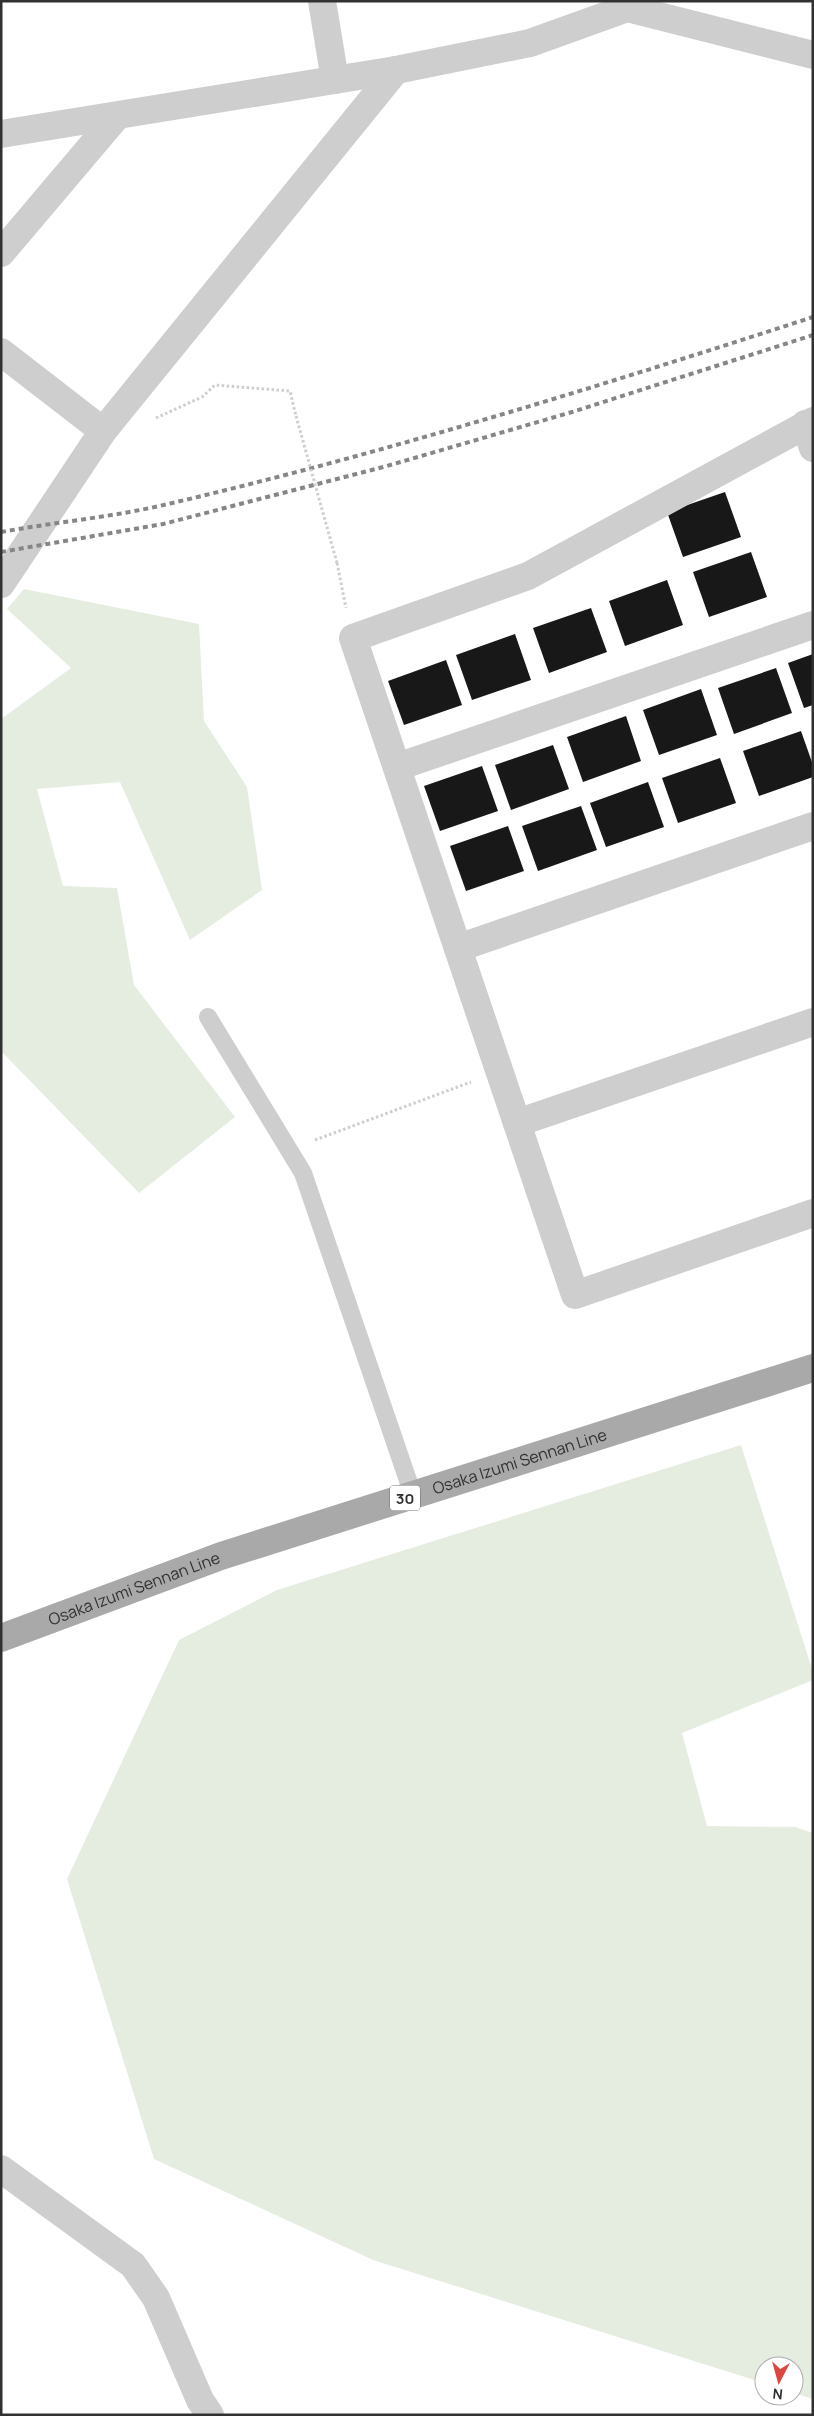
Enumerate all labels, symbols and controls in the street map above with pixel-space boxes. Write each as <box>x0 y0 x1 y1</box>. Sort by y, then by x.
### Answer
street label: Osaka Izumi Sennan Line <box>430 1423 609 1499</box>
road number: 30 <box>390 1486 420 1510</box>
street label: Osaka Izumi Sennan Line <box>45 1546 223 1630</box>
north arrow <box>754 2356 804 2406</box>
text: N <box>772 2384 784 2404</box>

